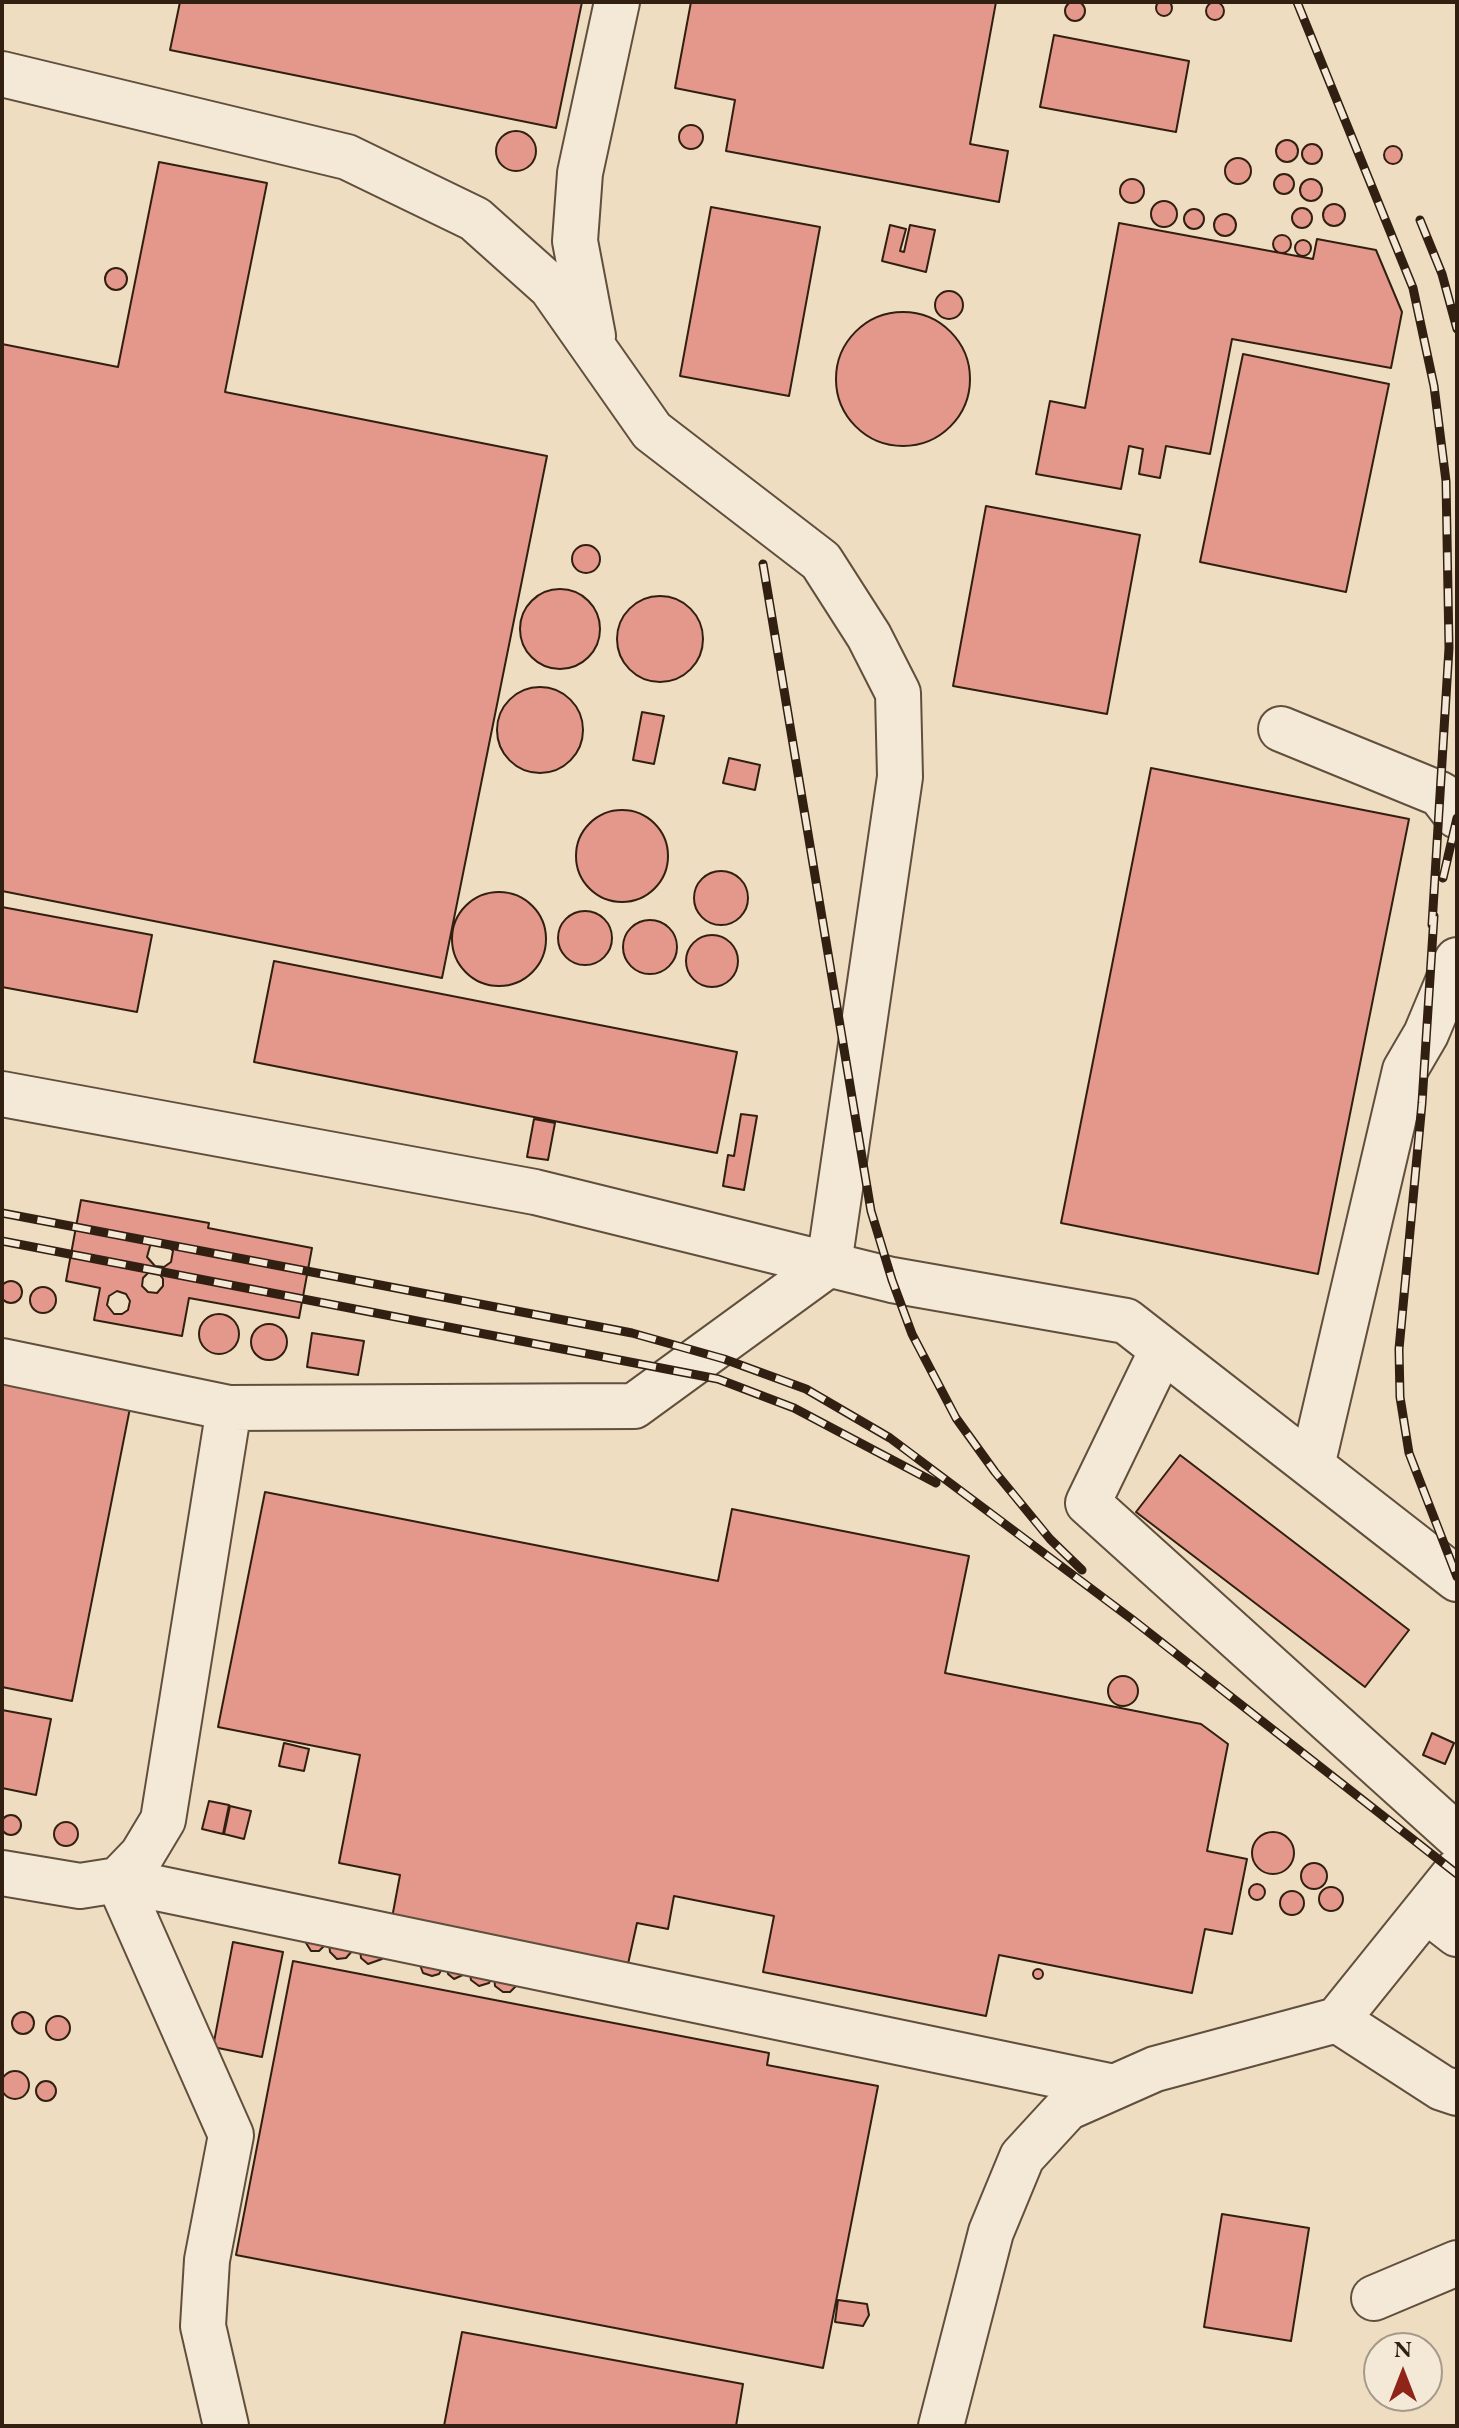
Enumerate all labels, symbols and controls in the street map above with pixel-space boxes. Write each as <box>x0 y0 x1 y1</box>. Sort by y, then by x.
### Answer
north arrow <box>1363 2332 1443 2412</box>
text: N <box>1394 2335 1412 2364</box>

